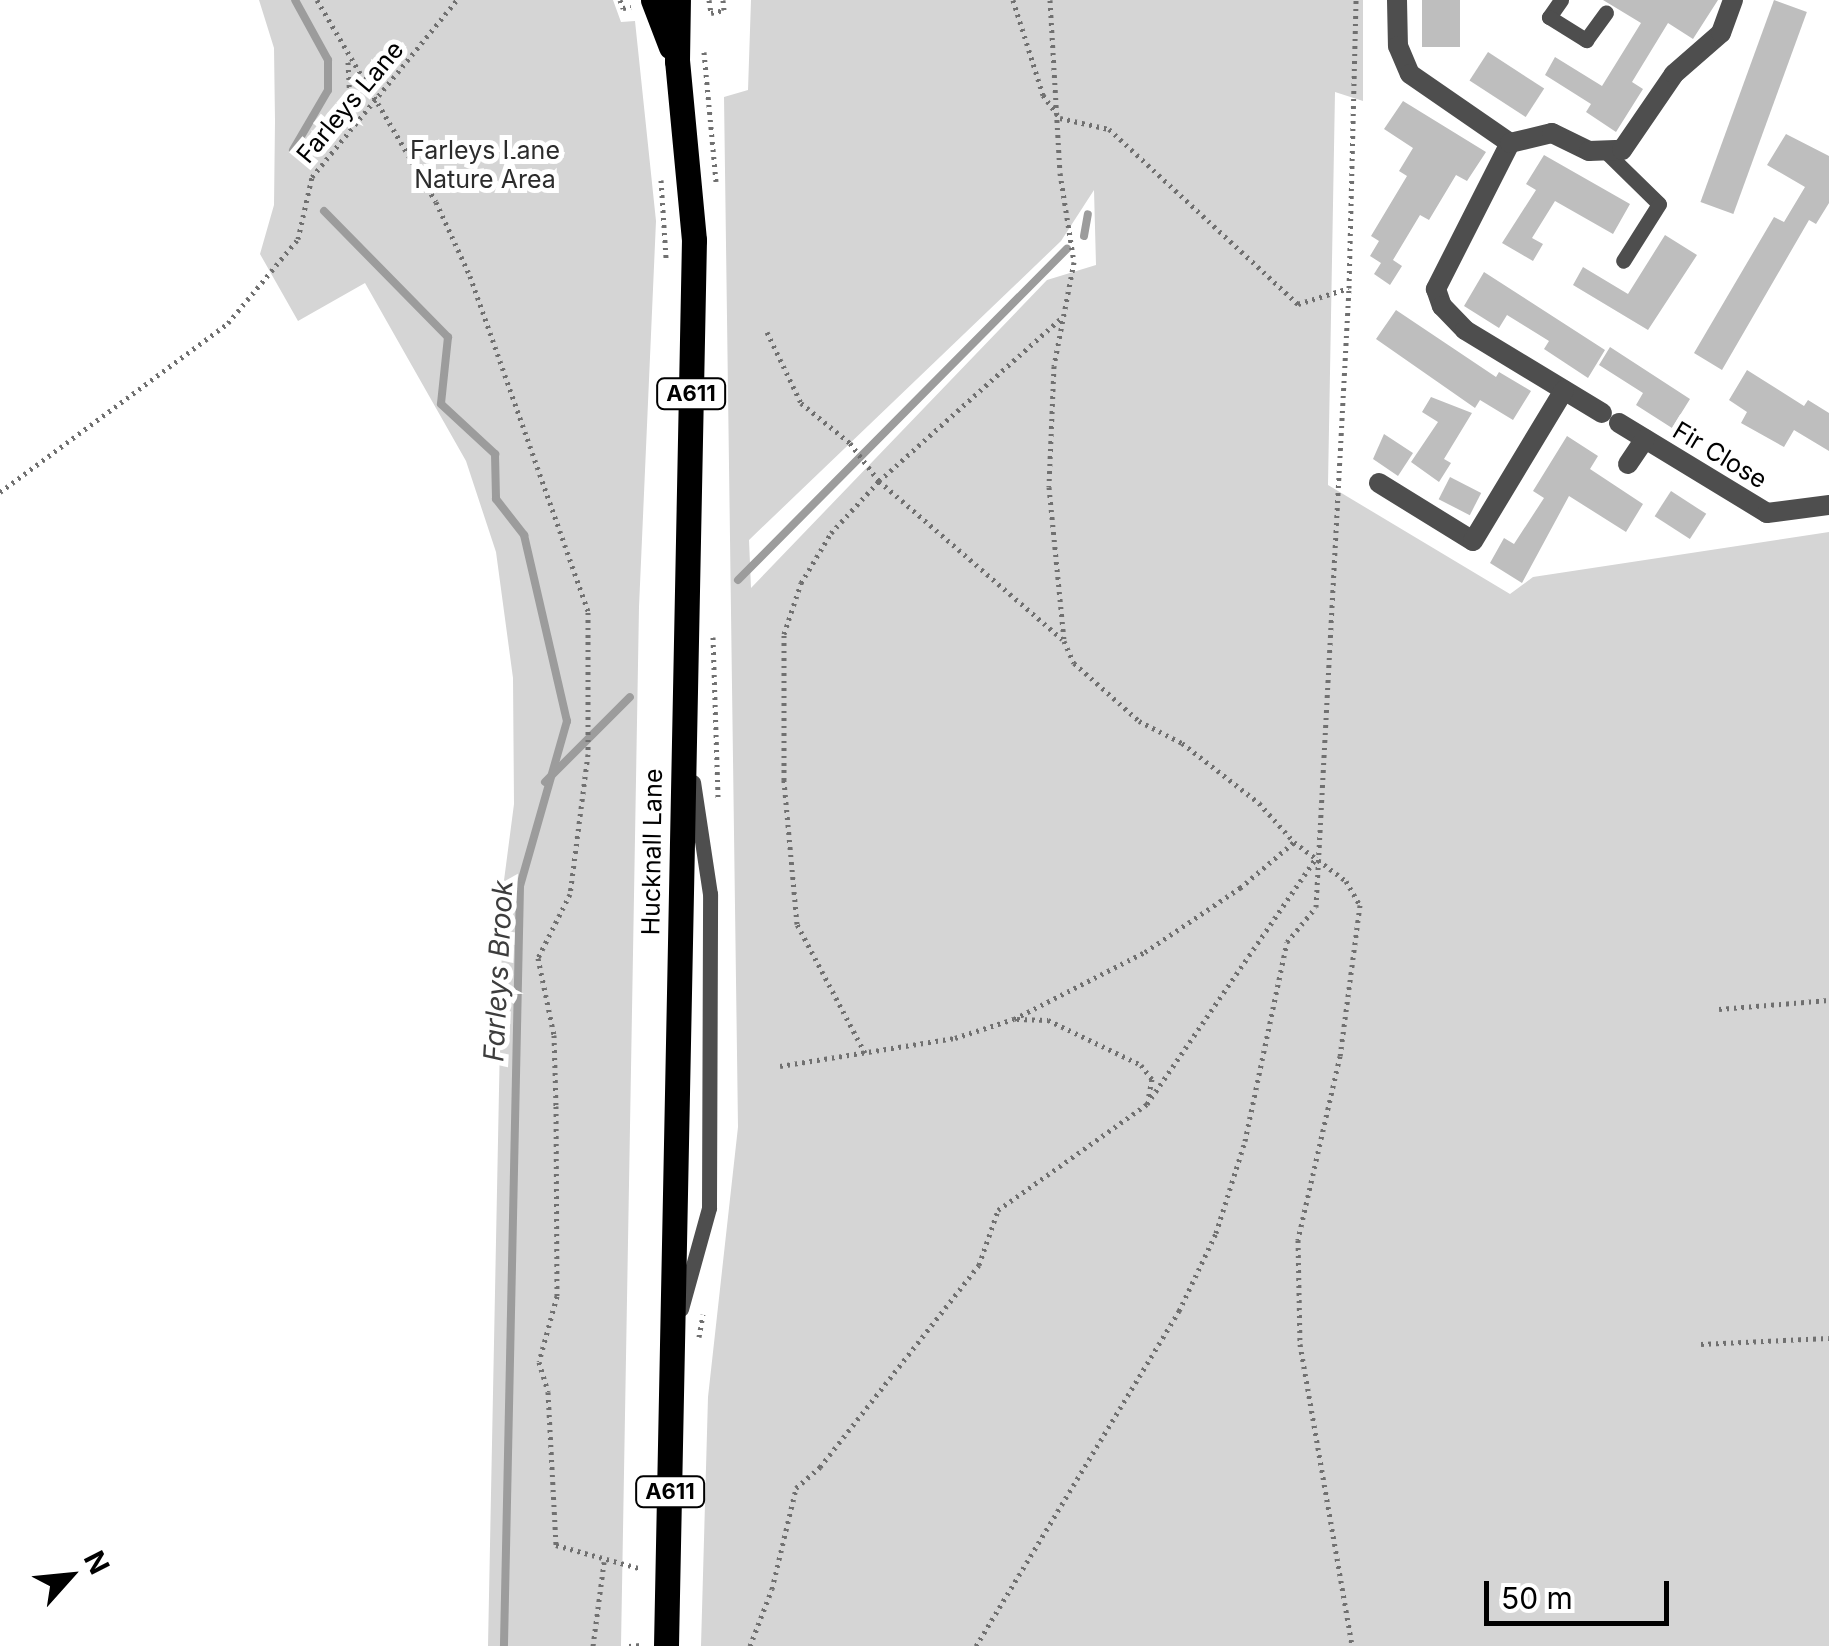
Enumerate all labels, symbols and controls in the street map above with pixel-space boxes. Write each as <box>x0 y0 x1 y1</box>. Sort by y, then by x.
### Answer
street label: Farleys Lane <box>290 35 410 169</box>
park label: Farleys Lane Nature Area <box>410 136 560 195</box>
road number: A611 <box>656 377 726 411</box>
street label: Fir Close <box>1668 415 1772 495</box>
street label: Hucknall Lane <box>636 768 668 936</box>
water label: Farleys Brook <box>476 879 520 1063</box>
road number: A611 <box>635 1475 705 1509</box>
north arrow <box>20 1526 120 1626</box>
text: N <box>77 1545 117 1580</box>
scale bar <box>1489 1561 1674 1623</box>
text: 50 m <box>1501 1580 1573 1616</box>

